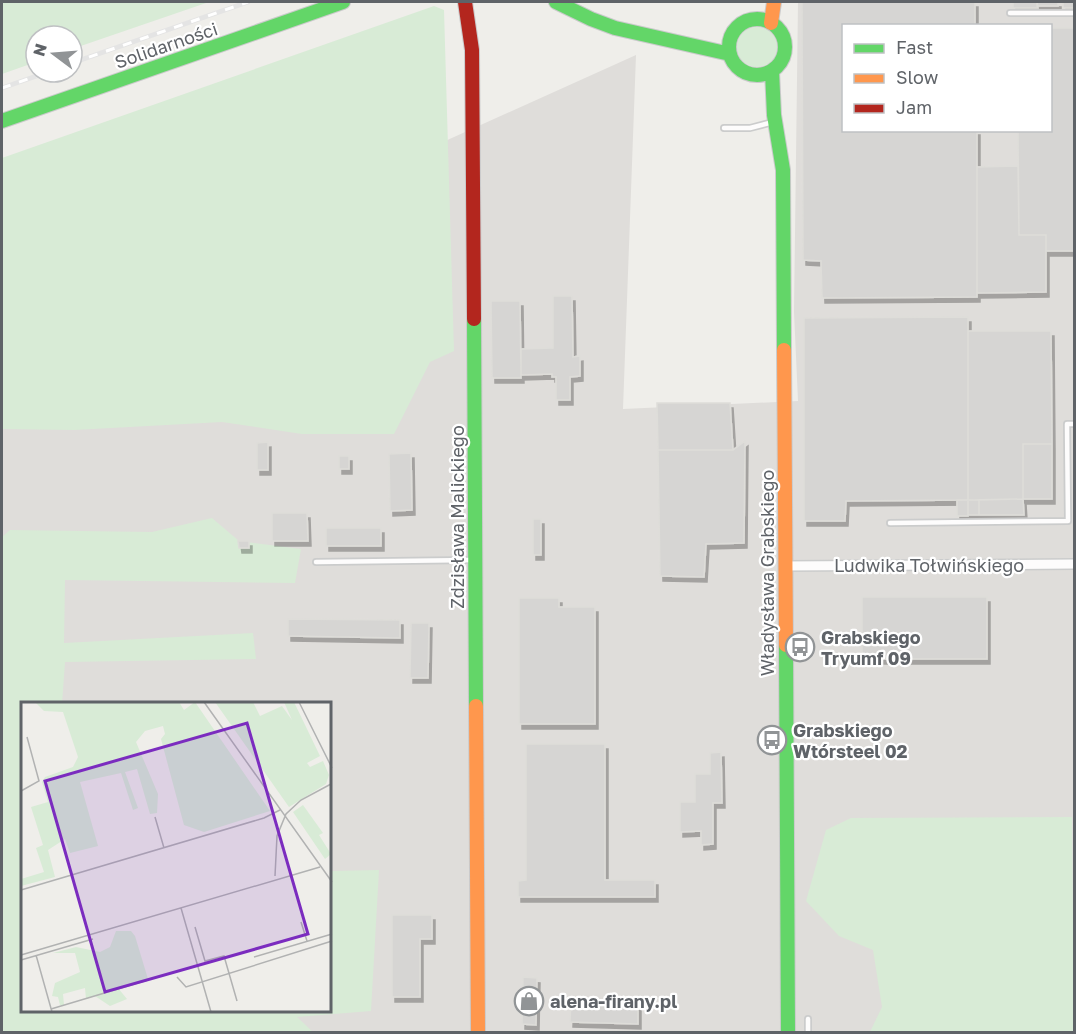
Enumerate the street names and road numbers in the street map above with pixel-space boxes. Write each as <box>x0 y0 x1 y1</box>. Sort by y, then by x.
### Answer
street label: Solidarności <box>112 17 220 73</box>
street label: Zdzisława Malickiego <box>446 425 468 609</box>
street label: Władysława Grabskiego <box>756 470 778 676</box>
street label: Ludwika Tołwińskiego <box>834 554 1024 576</box>

